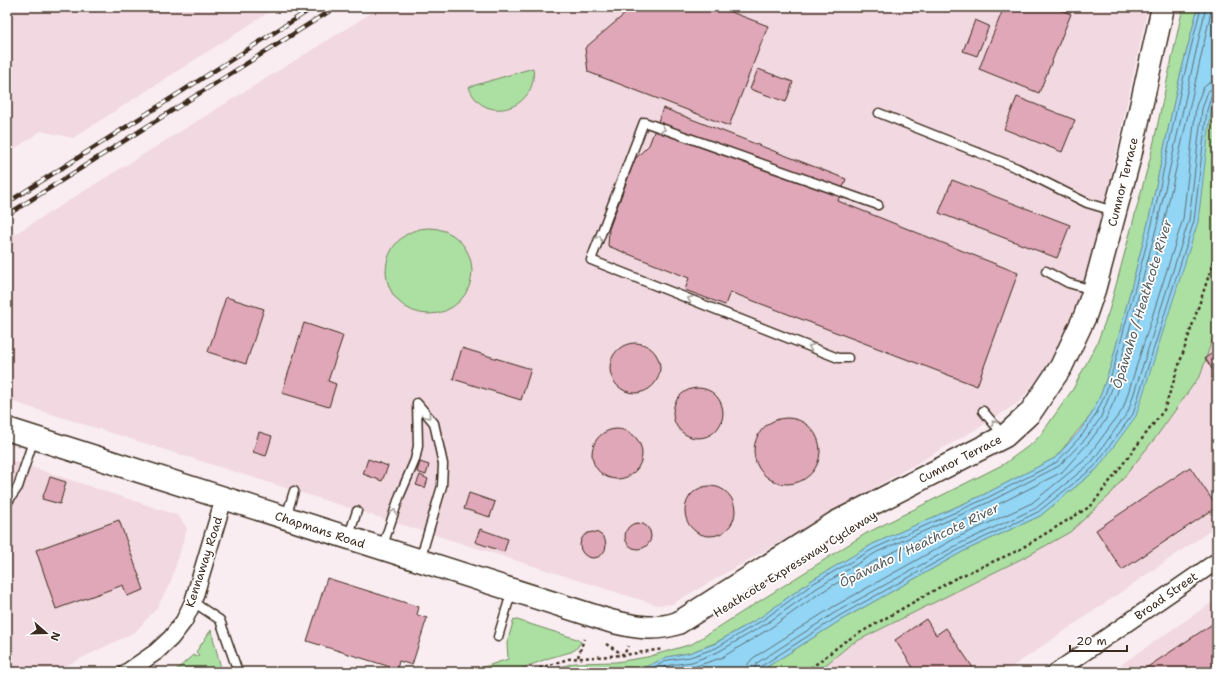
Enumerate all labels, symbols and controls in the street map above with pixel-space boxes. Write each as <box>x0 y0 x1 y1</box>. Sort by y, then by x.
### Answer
one-way arrow <box>659 124 666 132</box>
street label: Cumnor Terrace <box>1104 136 1142 228</box>
water label: Ōpāwaho / Heathcote River <box>1107 216 1176 391</box>
one-way arrow <box>595 235 603 242</box>
one-way arrow <box>686 296 693 304</box>
one-way arrow <box>807 344 814 352</box>
one-way arrow <box>424 411 431 419</box>
one-way arrow <box>992 421 999 428</box>
street label: Cumnor Terrace <box>916 431 1004 487</box>
water label: Ōpāwaho / Heathcote River <box>836 498 1002 591</box>
street label: Heathcote Expressway Cycleway <box>710 507 880 621</box>
street label: Chapmans Road <box>273 508 367 552</box>
one-way arrow <box>389 508 398 515</box>
street label: Kennaway Road <box>182 514 226 609</box>
street label: Broad Street <box>1131 568 1201 624</box>
north arrow <box>26 613 66 653</box>
scale bar <box>1070 627 1127 653</box>
text: N <box>46 630 63 643</box>
text: 20 m <box>1076 633 1107 649</box>

